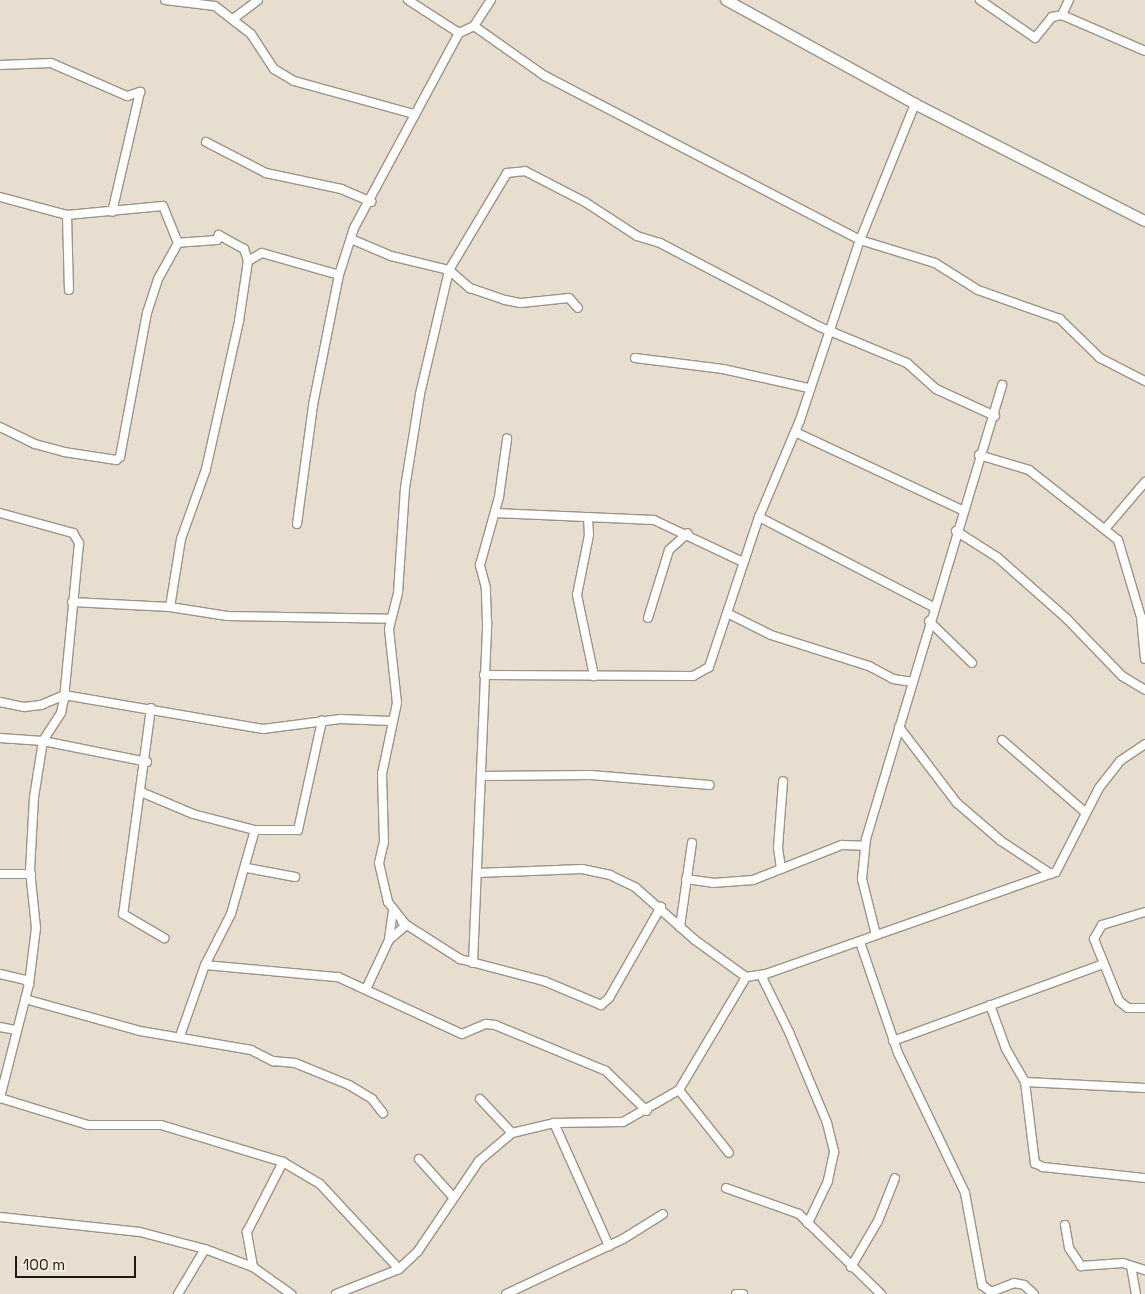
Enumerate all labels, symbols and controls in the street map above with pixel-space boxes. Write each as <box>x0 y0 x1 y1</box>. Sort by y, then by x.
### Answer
scale bar <box>18 1246 139 1278</box>
text: 100 m <box>23 1255 65 1274</box>

